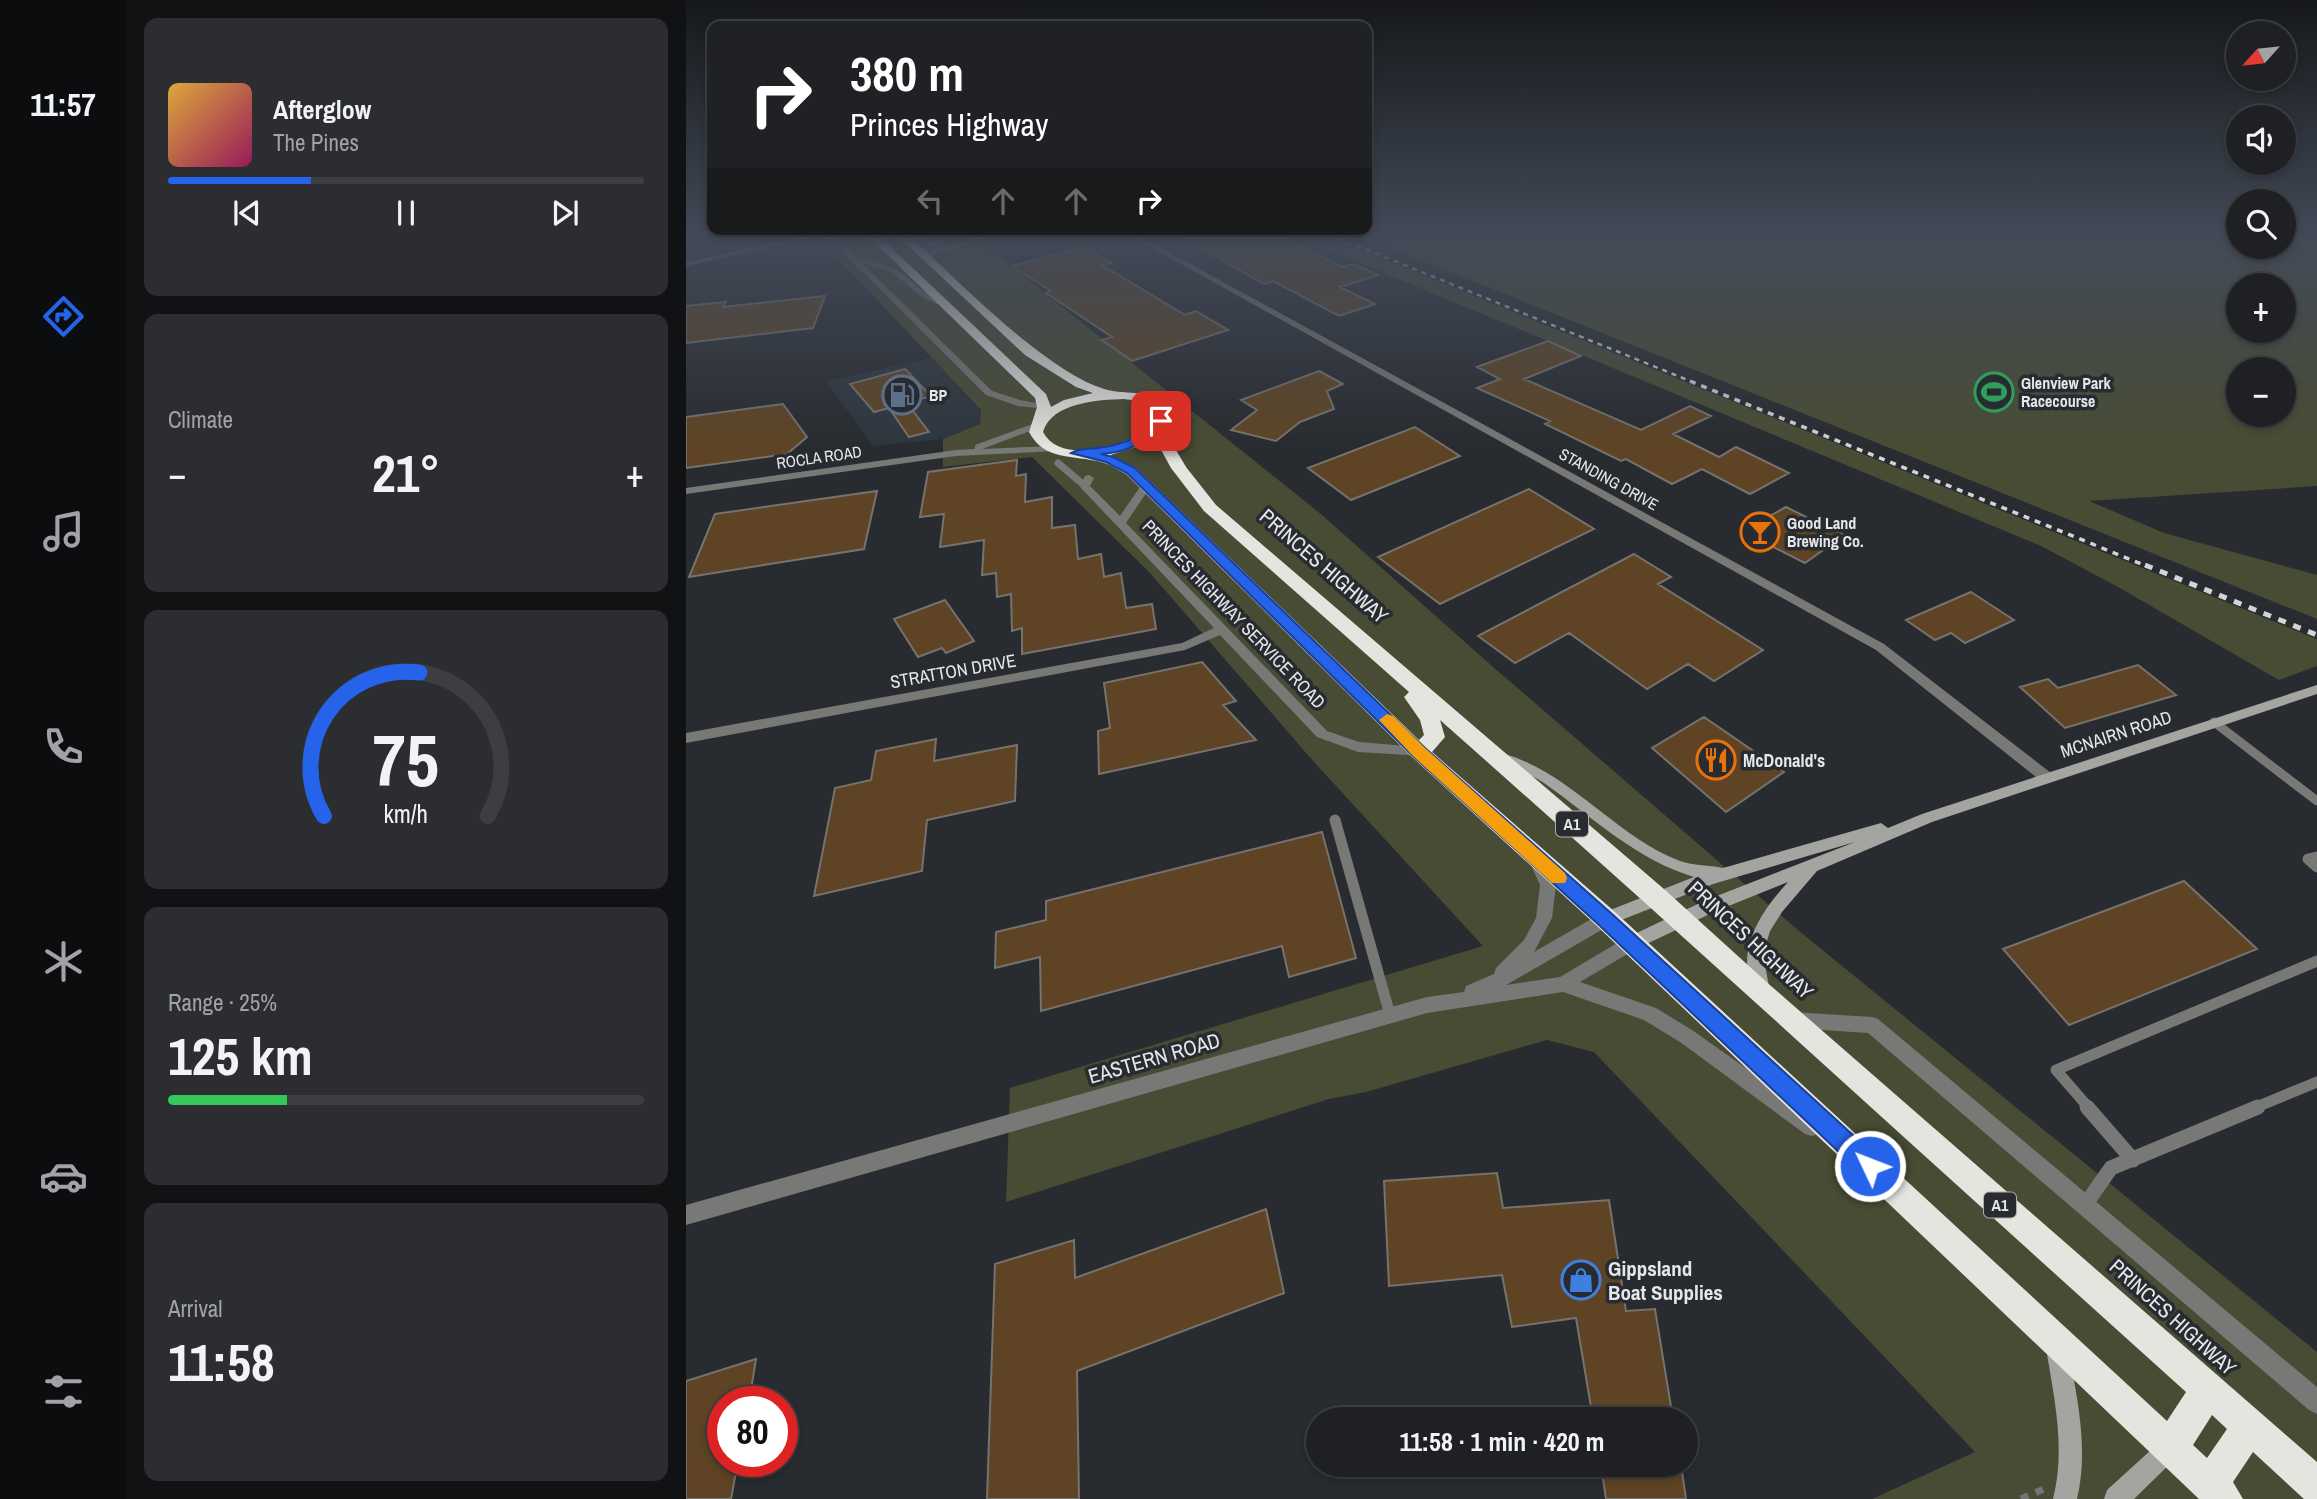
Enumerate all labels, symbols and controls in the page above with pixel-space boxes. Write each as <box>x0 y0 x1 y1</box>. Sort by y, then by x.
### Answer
north arrow <box>2226 21 2296 91</box>
map controls <box>2226 21 2296 427</box>
text: 380 m <box>850 40 964 106</box>
icon: right <box>735 49 826 140</box>
text: 11:57 <box>30 83 96 126</box>
text: Afterglow <box>273 92 371 127</box>
text: Princes Highway <box>850 103 1048 146</box>
button: sound <box>2226 105 2296 175</box>
text: The Pines <box>273 127 359 158</box>
icon: left <box>911 182 949 220</box>
icon: ahead <box>984 182 1022 220</box>
icon: ahead <box>1057 182 1095 220</box>
icon: right <box>1130 182 1168 220</box>
button: search <box>2226 189 2296 259</box>
icon: previous <box>228 194 266 232</box>
icon: pause <box>387 194 425 232</box>
icon: next <box>546 194 584 232</box>
button: + <box>2226 273 2296 343</box>
icon: directions <box>39 292 88 341</box>
button: − <box>2226 357 2296 427</box>
sports icon: Glenview Park Racecourse <box>1973 371 2015 413</box>
place label: Glenview Park Racecourse <box>2021 372 2111 412</box>
fuel station icon: BP <box>881 374 923 416</box>
place label: BP <box>929 384 947 406</box>
pin <box>1131 391 1191 451</box>
icon: arrive <box>1142 402 1180 440</box>
text: Climate <box>168 404 233 435</box>
text: 21° <box>372 438 440 508</box>
street label: ROCLA ROAD <box>775 440 863 474</box>
street label: STANDING DRIVE <box>1555 443 1663 515</box>
text: − <box>168 448 186 499</box>
text: + <box>626 448 644 499</box>
street label: PRINCES HIGHWAY <box>1253 502 1395 630</box>
icon: music <box>39 507 88 556</box>
bar icon: Good Land Brewing Co. <box>1739 511 1781 553</box>
place label: Good Land Brewing Co. <box>1787 512 1864 552</box>
street label: PRINCES HIGHWAY SERVICE ROAD <box>1137 514 1331 714</box>
street label: STRATTON DRIVE <box>888 648 1018 694</box>
street label: MCNAIRN ROAD <box>2057 704 2175 764</box>
text: 75 <box>373 711 439 809</box>
icon: phone <box>39 722 88 771</box>
restaurant icon: McDonald's <box>1695 739 1737 781</box>
place label: McDonald's <box>1743 748 1825 773</box>
text: km/h <box>384 796 428 830</box>
road number: A1 <box>1556 811 1588 836</box>
street label: PRINCES HIGHWAY <box>1682 874 1820 1006</box>
icon: climate <box>39 937 88 986</box>
text: Range · 25% <box>168 987 277 1018</box>
text: 125 km <box>168 1021 313 1091</box>
street label: EASTERN ROAD <box>1085 1025 1223 1091</box>
position arrow <box>1833 1129 1907 1203</box>
icon: car <box>39 1152 88 1201</box>
road number: A1 <box>1984 1192 2016 1218</box>
street label: PRINCES HIGHWAY <box>2103 1252 2243 1382</box>
place label: Gippsland Boat Supplies <box>1608 1254 1723 1307</box>
shop icon: Gippsland Boat Supplies <box>1560 1259 1602 1301</box>
text: Arrival <box>168 1293 223 1324</box>
text: 11:58 <box>168 1327 275 1397</box>
icon: filters <box>39 1367 88 1416</box>
speed limit sign: 80 <box>707 1386 798 1477</box>
text: 11:58 · 1 min · 420 m <box>1399 1424 1605 1459</box>

